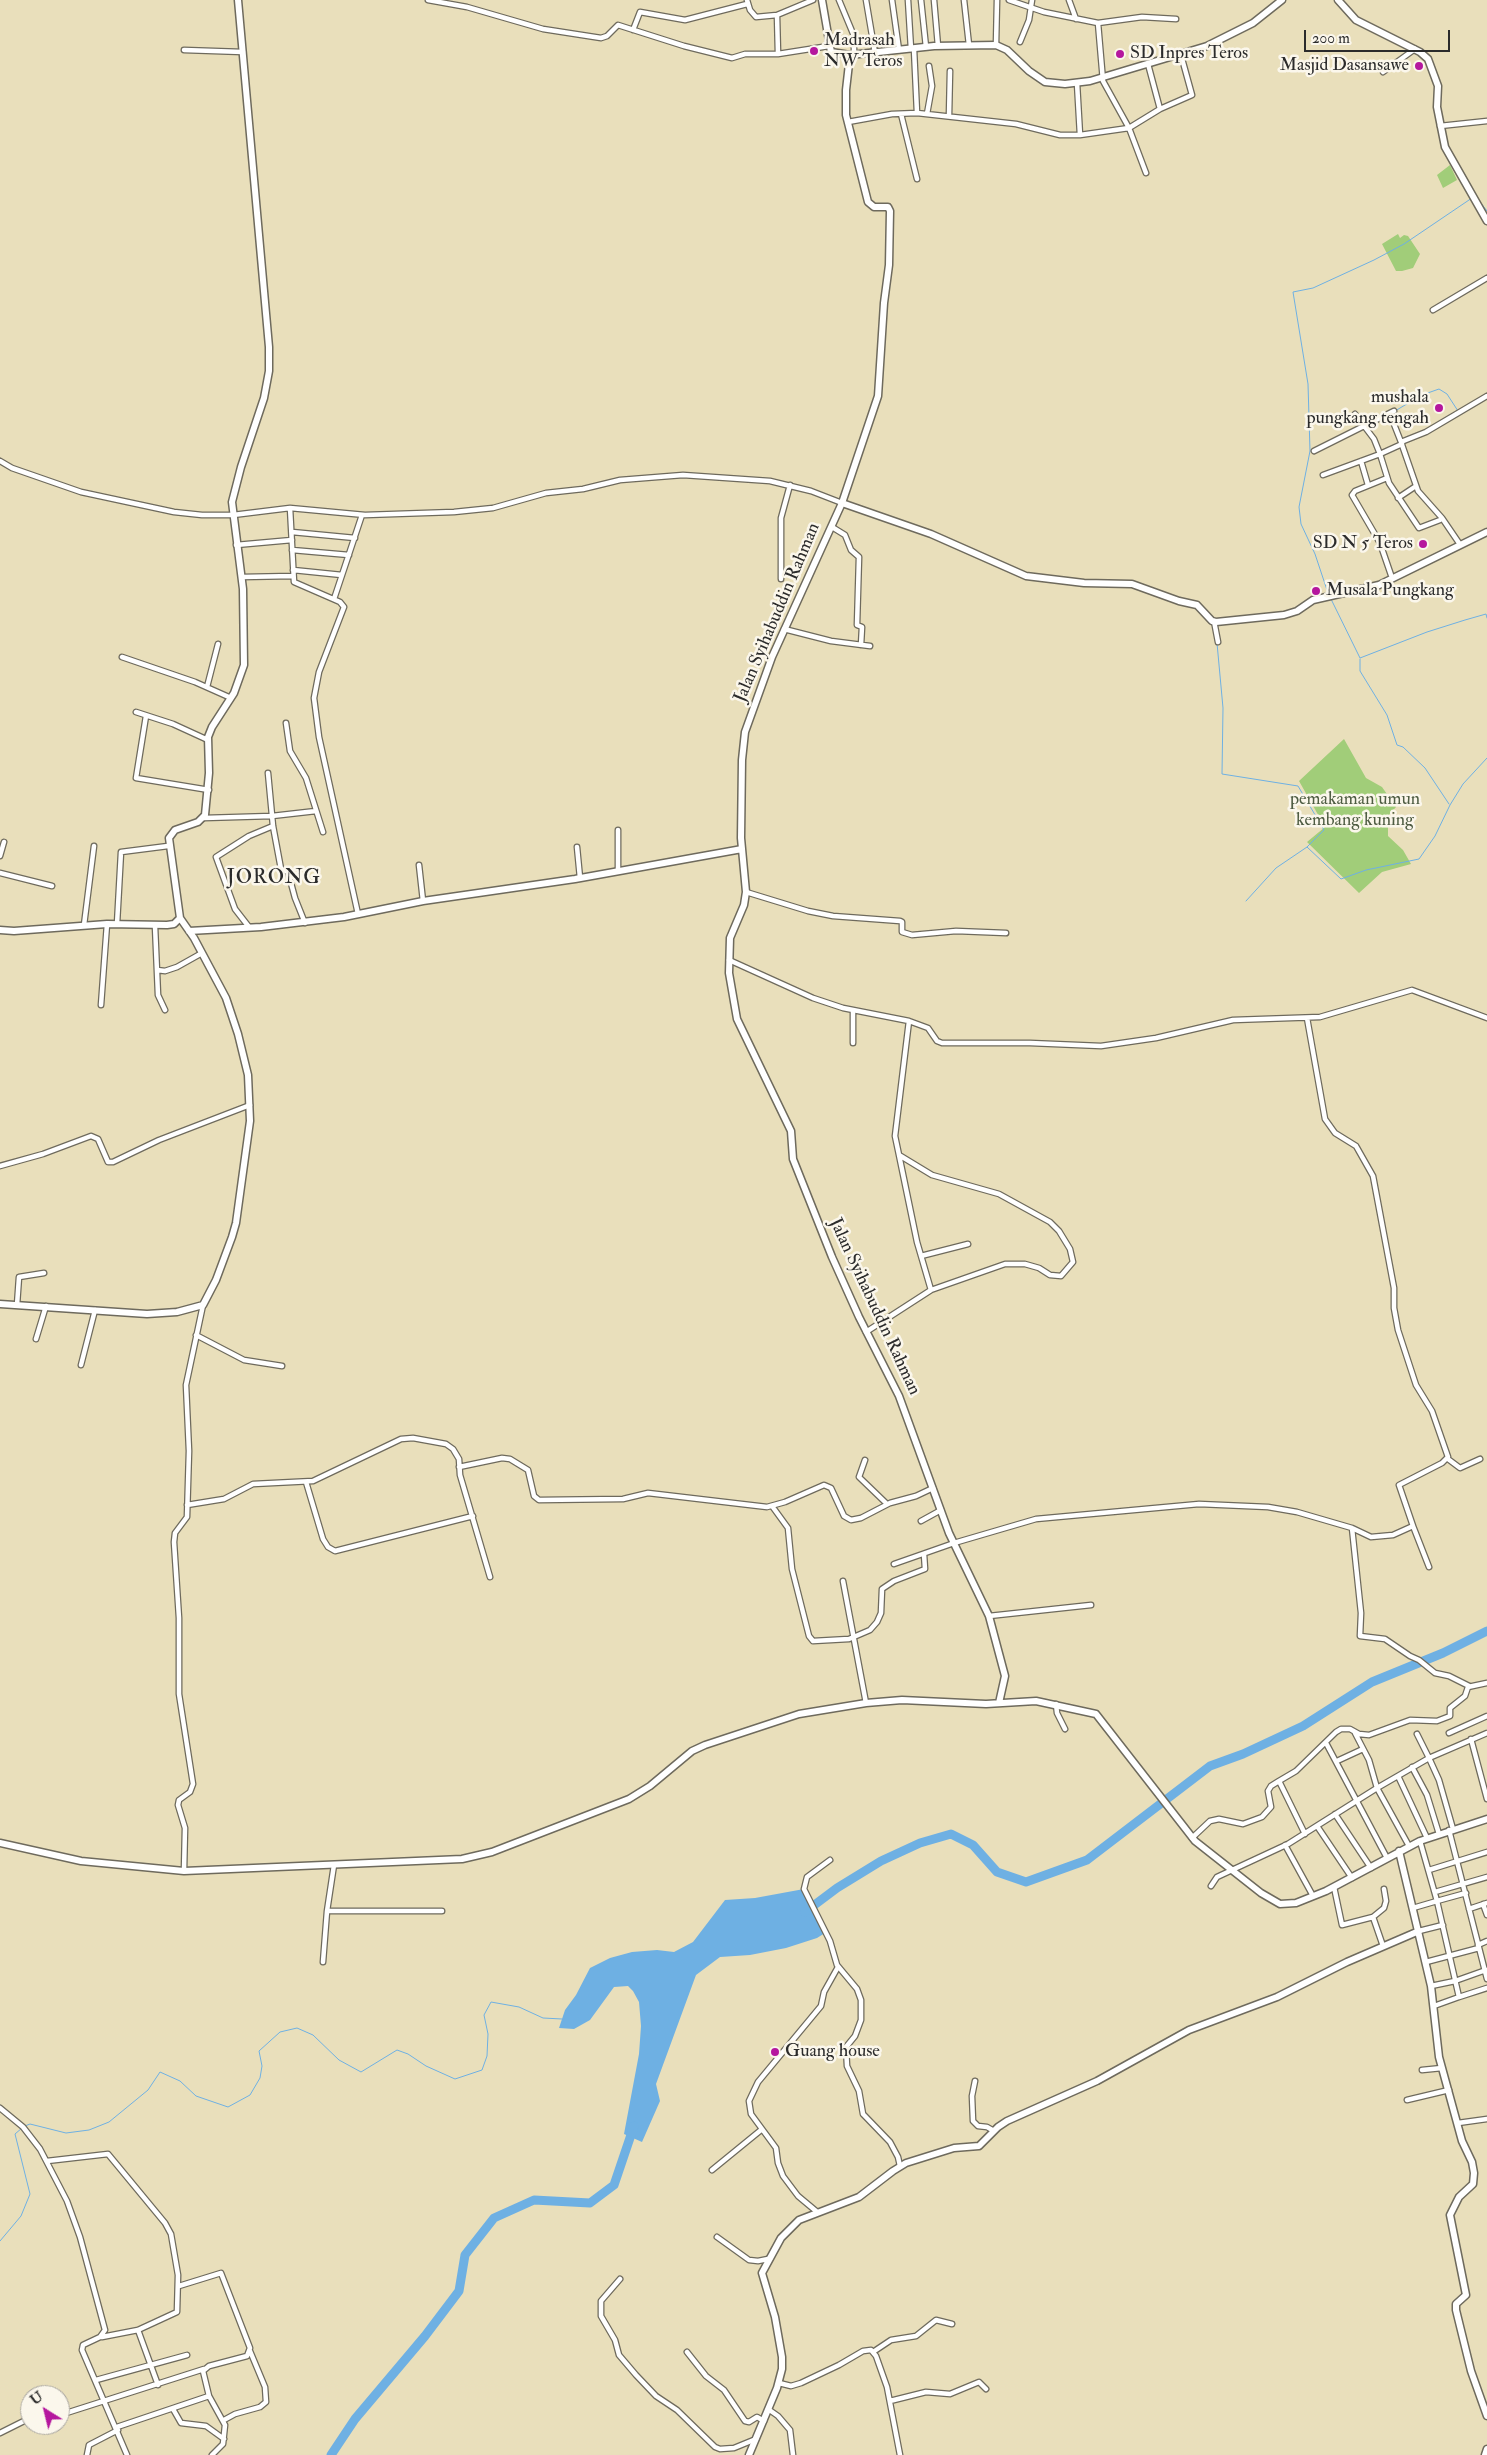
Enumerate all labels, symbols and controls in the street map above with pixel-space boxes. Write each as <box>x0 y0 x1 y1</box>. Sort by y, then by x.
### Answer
scale bar <box>1307 20 1453 52</box>
text: 200 m <box>1312 29 1350 48</box>
place label: Madrasah NW Teros <box>824 30 902 72</box>
place label: SD Inpres Teros <box>1130 43 1248 65</box>
marker: Madrasah NW Teros <box>808 45 820 57</box>
marker: SD Inpres Teros <box>1114 48 1126 60</box>
place label: Masjid Dasansawe <box>1280 55 1409 77</box>
marker: Masjid Dasansawe <box>1413 60 1425 72</box>
place label: mushala pungkang tengah <box>1306 387 1429 429</box>
marker: mushala pungkang tengah <box>1433 402 1445 414</box>
street label: Jalan Syihabuddin Rahman <box>730 520 826 706</box>
place label: SD N 5 Teros <box>1313 533 1413 555</box>
marker: SD N 5 Teros <box>1417 538 1429 550</box>
place label: Musala Pungkang <box>1326 580 1454 602</box>
marker: Musala Pungkang <box>1310 585 1322 597</box>
park label: pemakaman umun kembang kuning <box>1290 789 1420 832</box>
district label: JORONG <box>226 867 322 891</box>
street label: Jalan Syihabuddin Rahman <box>823 1215 925 1399</box>
place label: Guang house <box>785 2041 880 2063</box>
marker: Guang house <box>769 2046 781 2058</box>
north arrow <box>20 2385 70 2435</box>
text: U <box>27 2388 46 2409</box>

